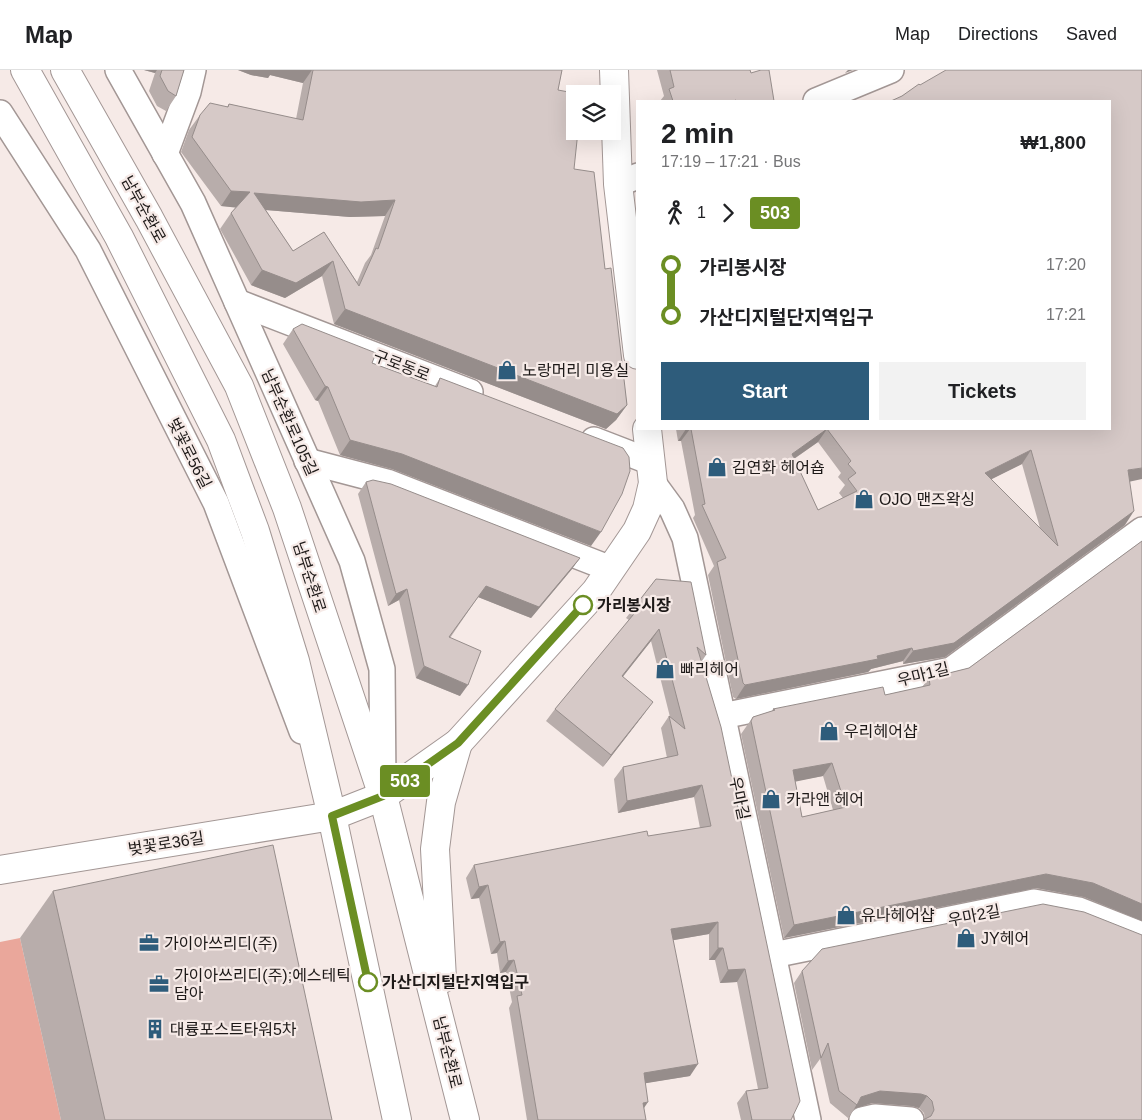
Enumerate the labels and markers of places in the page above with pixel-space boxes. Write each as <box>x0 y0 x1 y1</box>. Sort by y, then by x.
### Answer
shop icon: 노랑머리 미용실 <box>496 359 518 381</box>
place label: 노랑머리 미용실 <box>522 362 630 379</box>
shop icon: 김연화 헤어숍 <box>706 456 728 478</box>
place label: 김연화 헤어숍 <box>732 459 825 476</box>
shop icon: OJO 맨즈왁싱 <box>853 488 875 510</box>
place label: OJO 맨즈왁싱 <box>879 491 975 508</box>
marker: 가리봉시장 <box>573 595 593 615</box>
place label: 가리봉시장 <box>597 597 671 614</box>
shop icon: 빠리헤어 <box>654 658 676 680</box>
place label: 빠리헤어 <box>680 661 739 678</box>
shop icon: 우리헤어샵 <box>818 720 840 742</box>
place label: 우리헤어샵 <box>844 723 918 740</box>
shop icon: 카라앤 헤어 <box>760 788 782 810</box>
place label: 카라앤 헤어 <box>786 791 864 808</box>
shop icon: 유나헤어샵 <box>835 904 857 926</box>
place label: 유나헤어샵 <box>861 907 935 924</box>
shop icon: JY헤어 <box>955 927 977 949</box>
place label: JY헤어 <box>981 930 1029 947</box>
office icon: 가이아쓰리디(주) <box>138 932 160 954</box>
place label: 가이아쓰리디(주) <box>164 935 278 952</box>
place label: 가이아쓰리디(주);에스테틱 담아 <box>174 967 351 1002</box>
marker: 가산디지털단지역입구 <box>358 972 378 992</box>
office icon: 가이아쓰리디(주);에스테틱 담아 <box>148 973 170 995</box>
place label: 가산디지털단지역입구 <box>382 974 529 991</box>
building icon: 대륭포스트타워5차 <box>144 1018 166 1040</box>
place label: 대륭포스트타워5차 <box>170 1021 297 1038</box>

